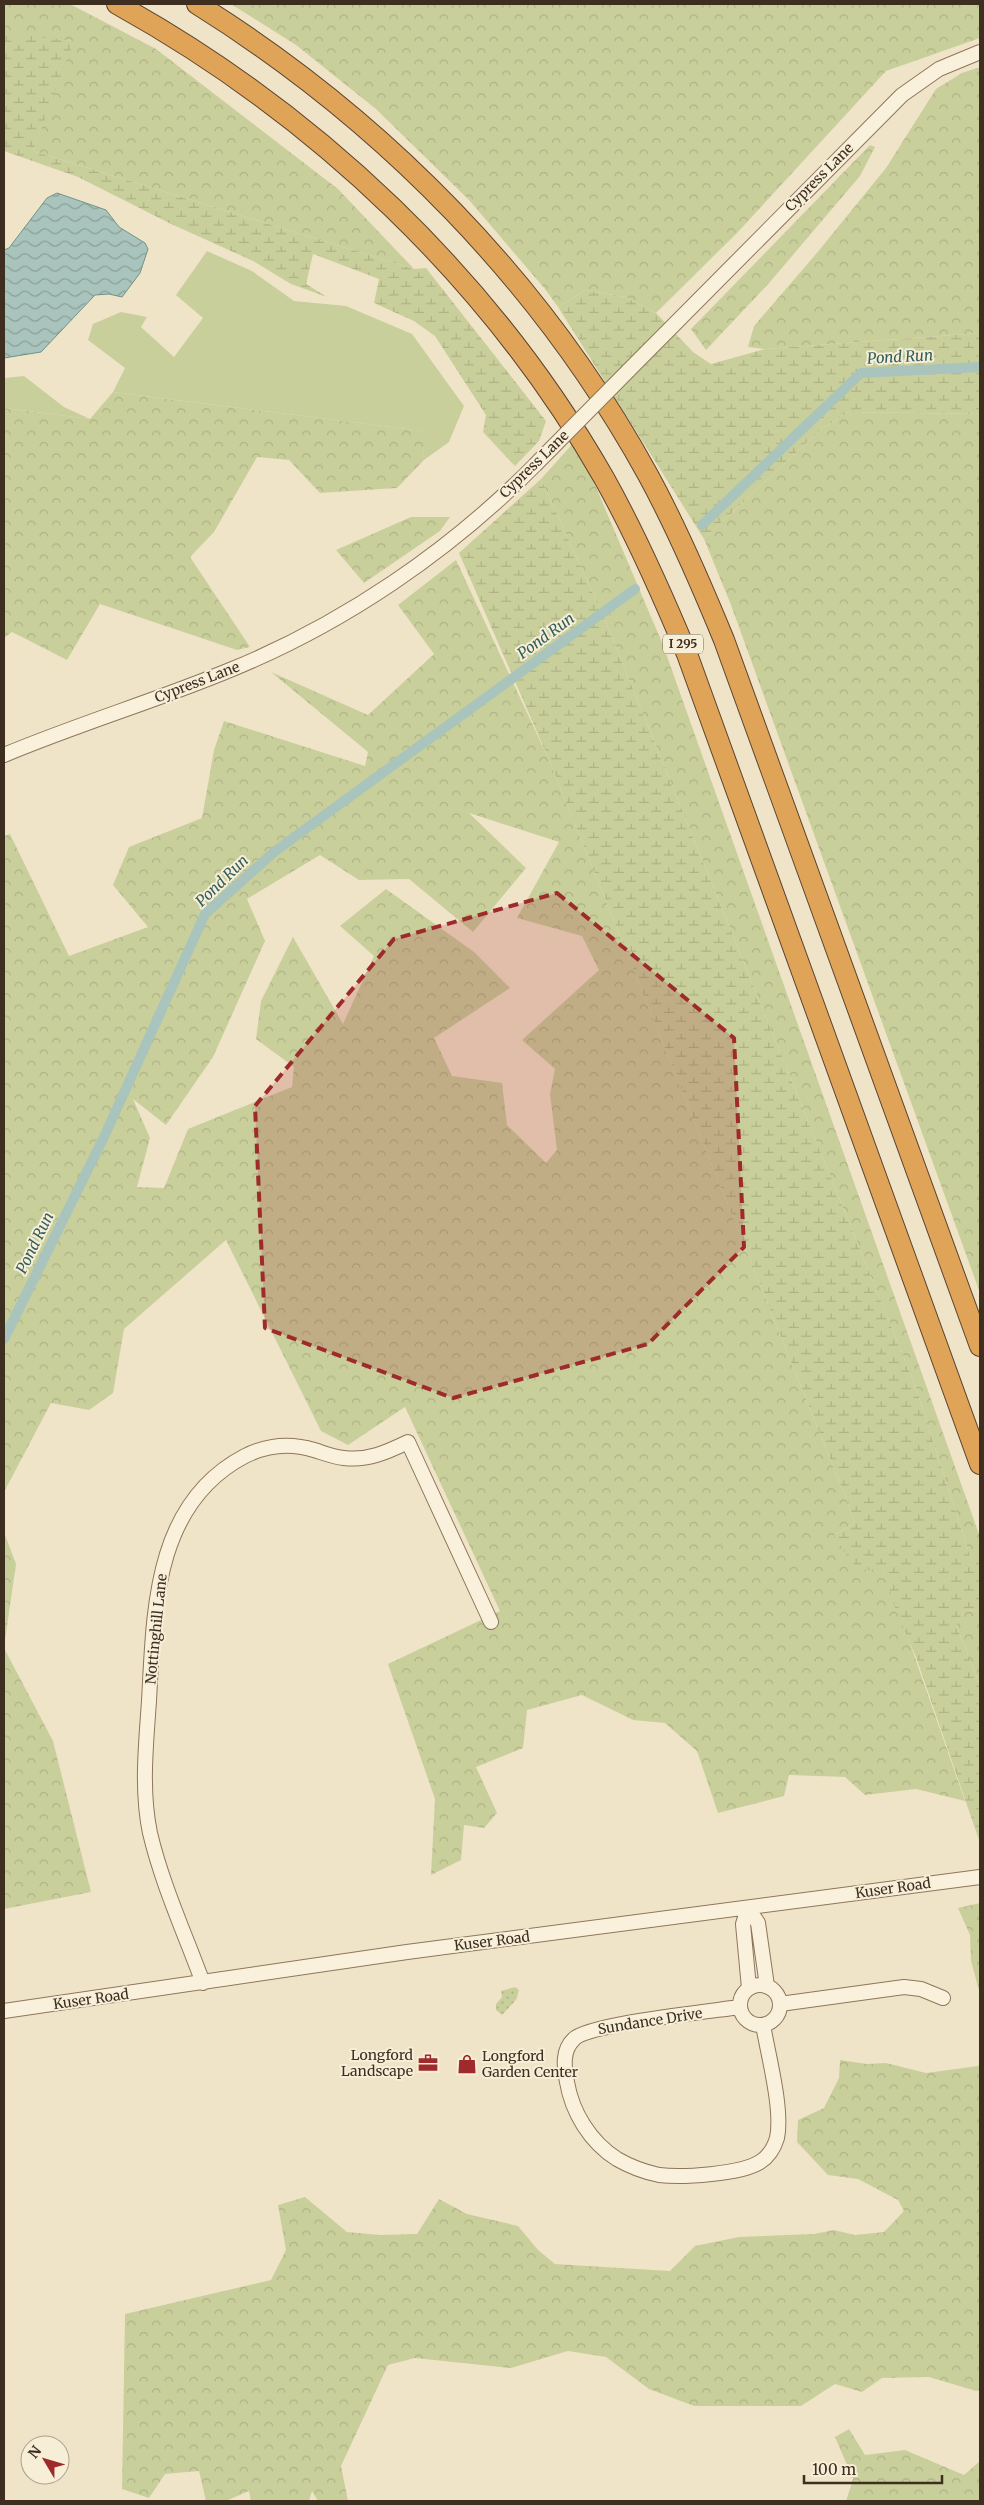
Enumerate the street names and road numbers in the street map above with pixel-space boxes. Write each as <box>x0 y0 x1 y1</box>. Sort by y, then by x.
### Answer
street label: Cypress Lane <box>781 139 857 215</box>
street label: Cypress Lane <box>496 426 572 502</box>
road number: I 295 <box>663 634 703 654</box>
street label: Cypress Lane <box>152 658 242 706</box>
street label: Nottinghill Lane <box>141 1573 171 1685</box>
street label: Kuser Road <box>854 1874 933 1902</box>
street label: Kuser Road <box>453 1927 531 1955</box>
street label: Kuser Road <box>52 1985 131 2013</box>
street label: Sundance Drive <box>597 2004 703 2038</box>

